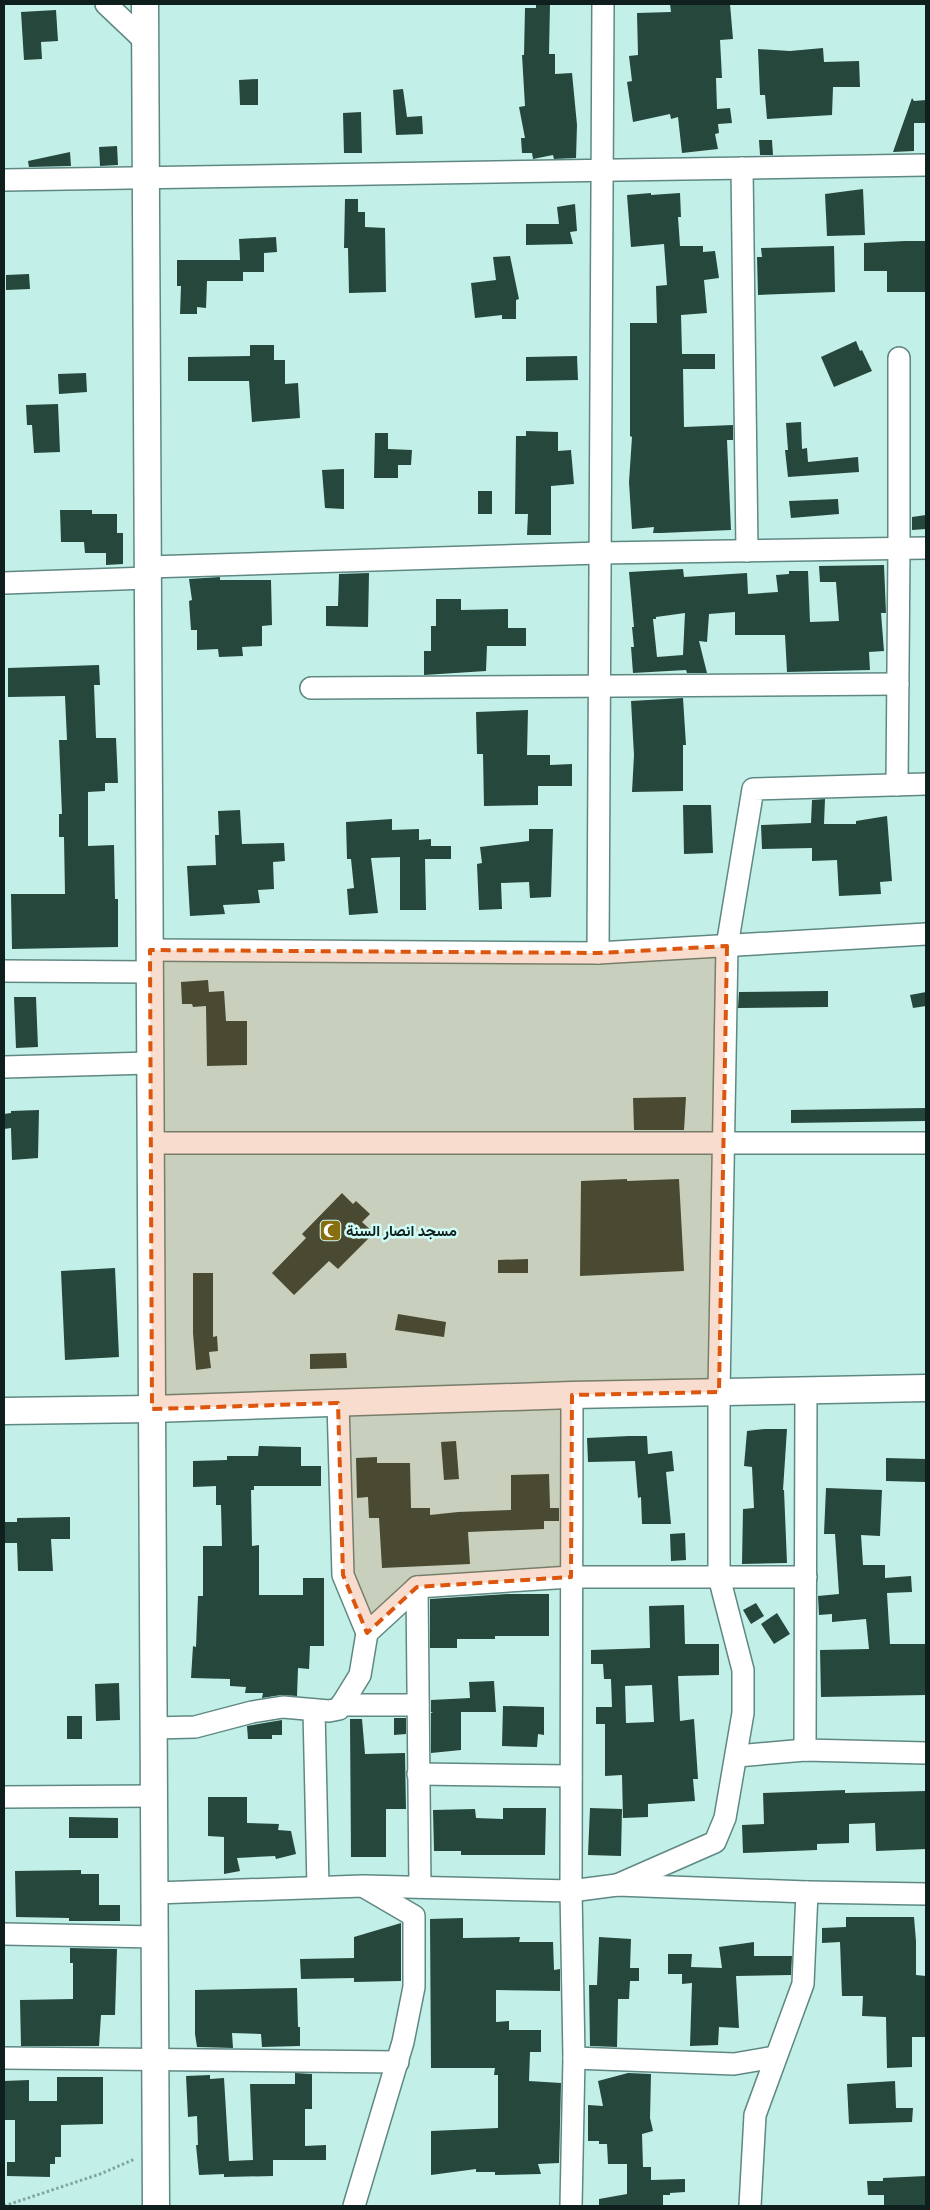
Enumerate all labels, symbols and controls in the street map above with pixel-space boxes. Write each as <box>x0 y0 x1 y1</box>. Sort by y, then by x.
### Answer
mosque icon: مسجد انصار السنة <box>318 1219 342 1243</box>
place label: مسجد انصار السنة <box>346 1220 457 1241</box>

